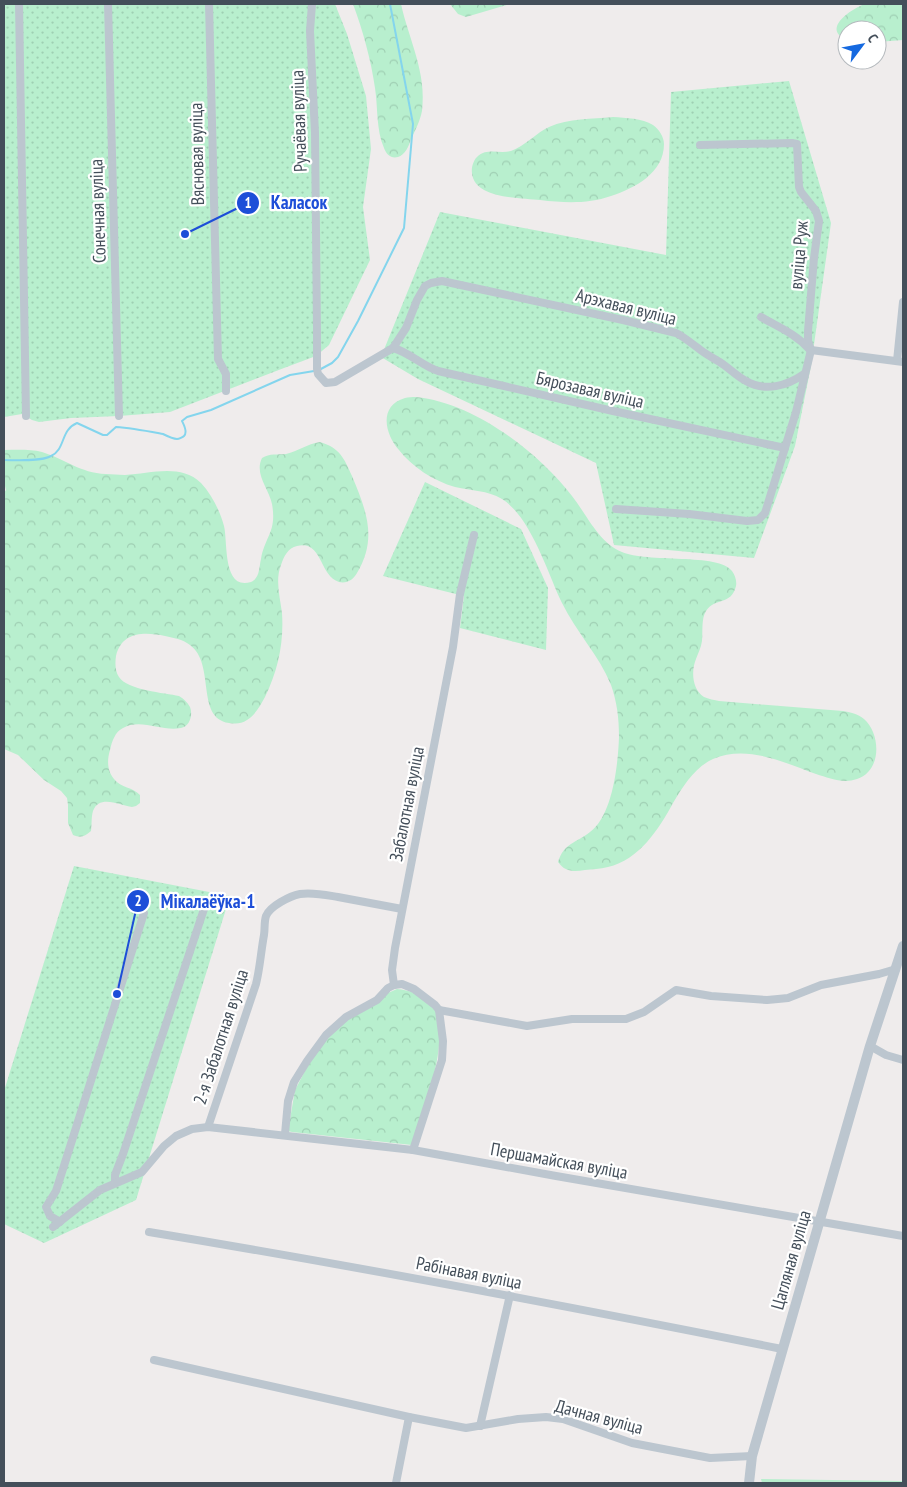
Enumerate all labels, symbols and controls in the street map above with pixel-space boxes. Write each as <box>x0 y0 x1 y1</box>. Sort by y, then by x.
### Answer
north arrow <box>837 20 887 70</box>
text: С <box>864 31 883 46</box>
street label: Ручаёвая вуліца <box>285 70 312 172</box>
street label: Вясновая вуліца <box>184 102 209 206</box>
street label: Сонечная вуліца <box>84 159 111 263</box>
callout: Каласок <box>236 186 337 220</box>
text: Каласок <box>271 190 327 214</box>
text: 1 <box>244 193 252 212</box>
street label: вуліца Руж <box>784 219 813 290</box>
street label: Арэхавая вуліца <box>573 283 679 330</box>
street label: Бярозавая вуліца <box>534 366 646 413</box>
street label: Забалотная вуліца <box>384 744 429 863</box>
callout: Мікалаёўка-1 <box>125 884 265 918</box>
text: Мікалаёўка-1 <box>161 889 255 913</box>
text: 2 <box>134 891 142 910</box>
street label: 2-я Забалотная вуліца <box>188 966 253 1107</box>
street label: Першамайская вуліца <box>489 1137 629 1184</box>
street label: Цагляная вуліца <box>765 1207 816 1312</box>
street label: Рабінавая вуліца <box>414 1251 524 1294</box>
street label: Дачная вуліца <box>553 1394 646 1439</box>

